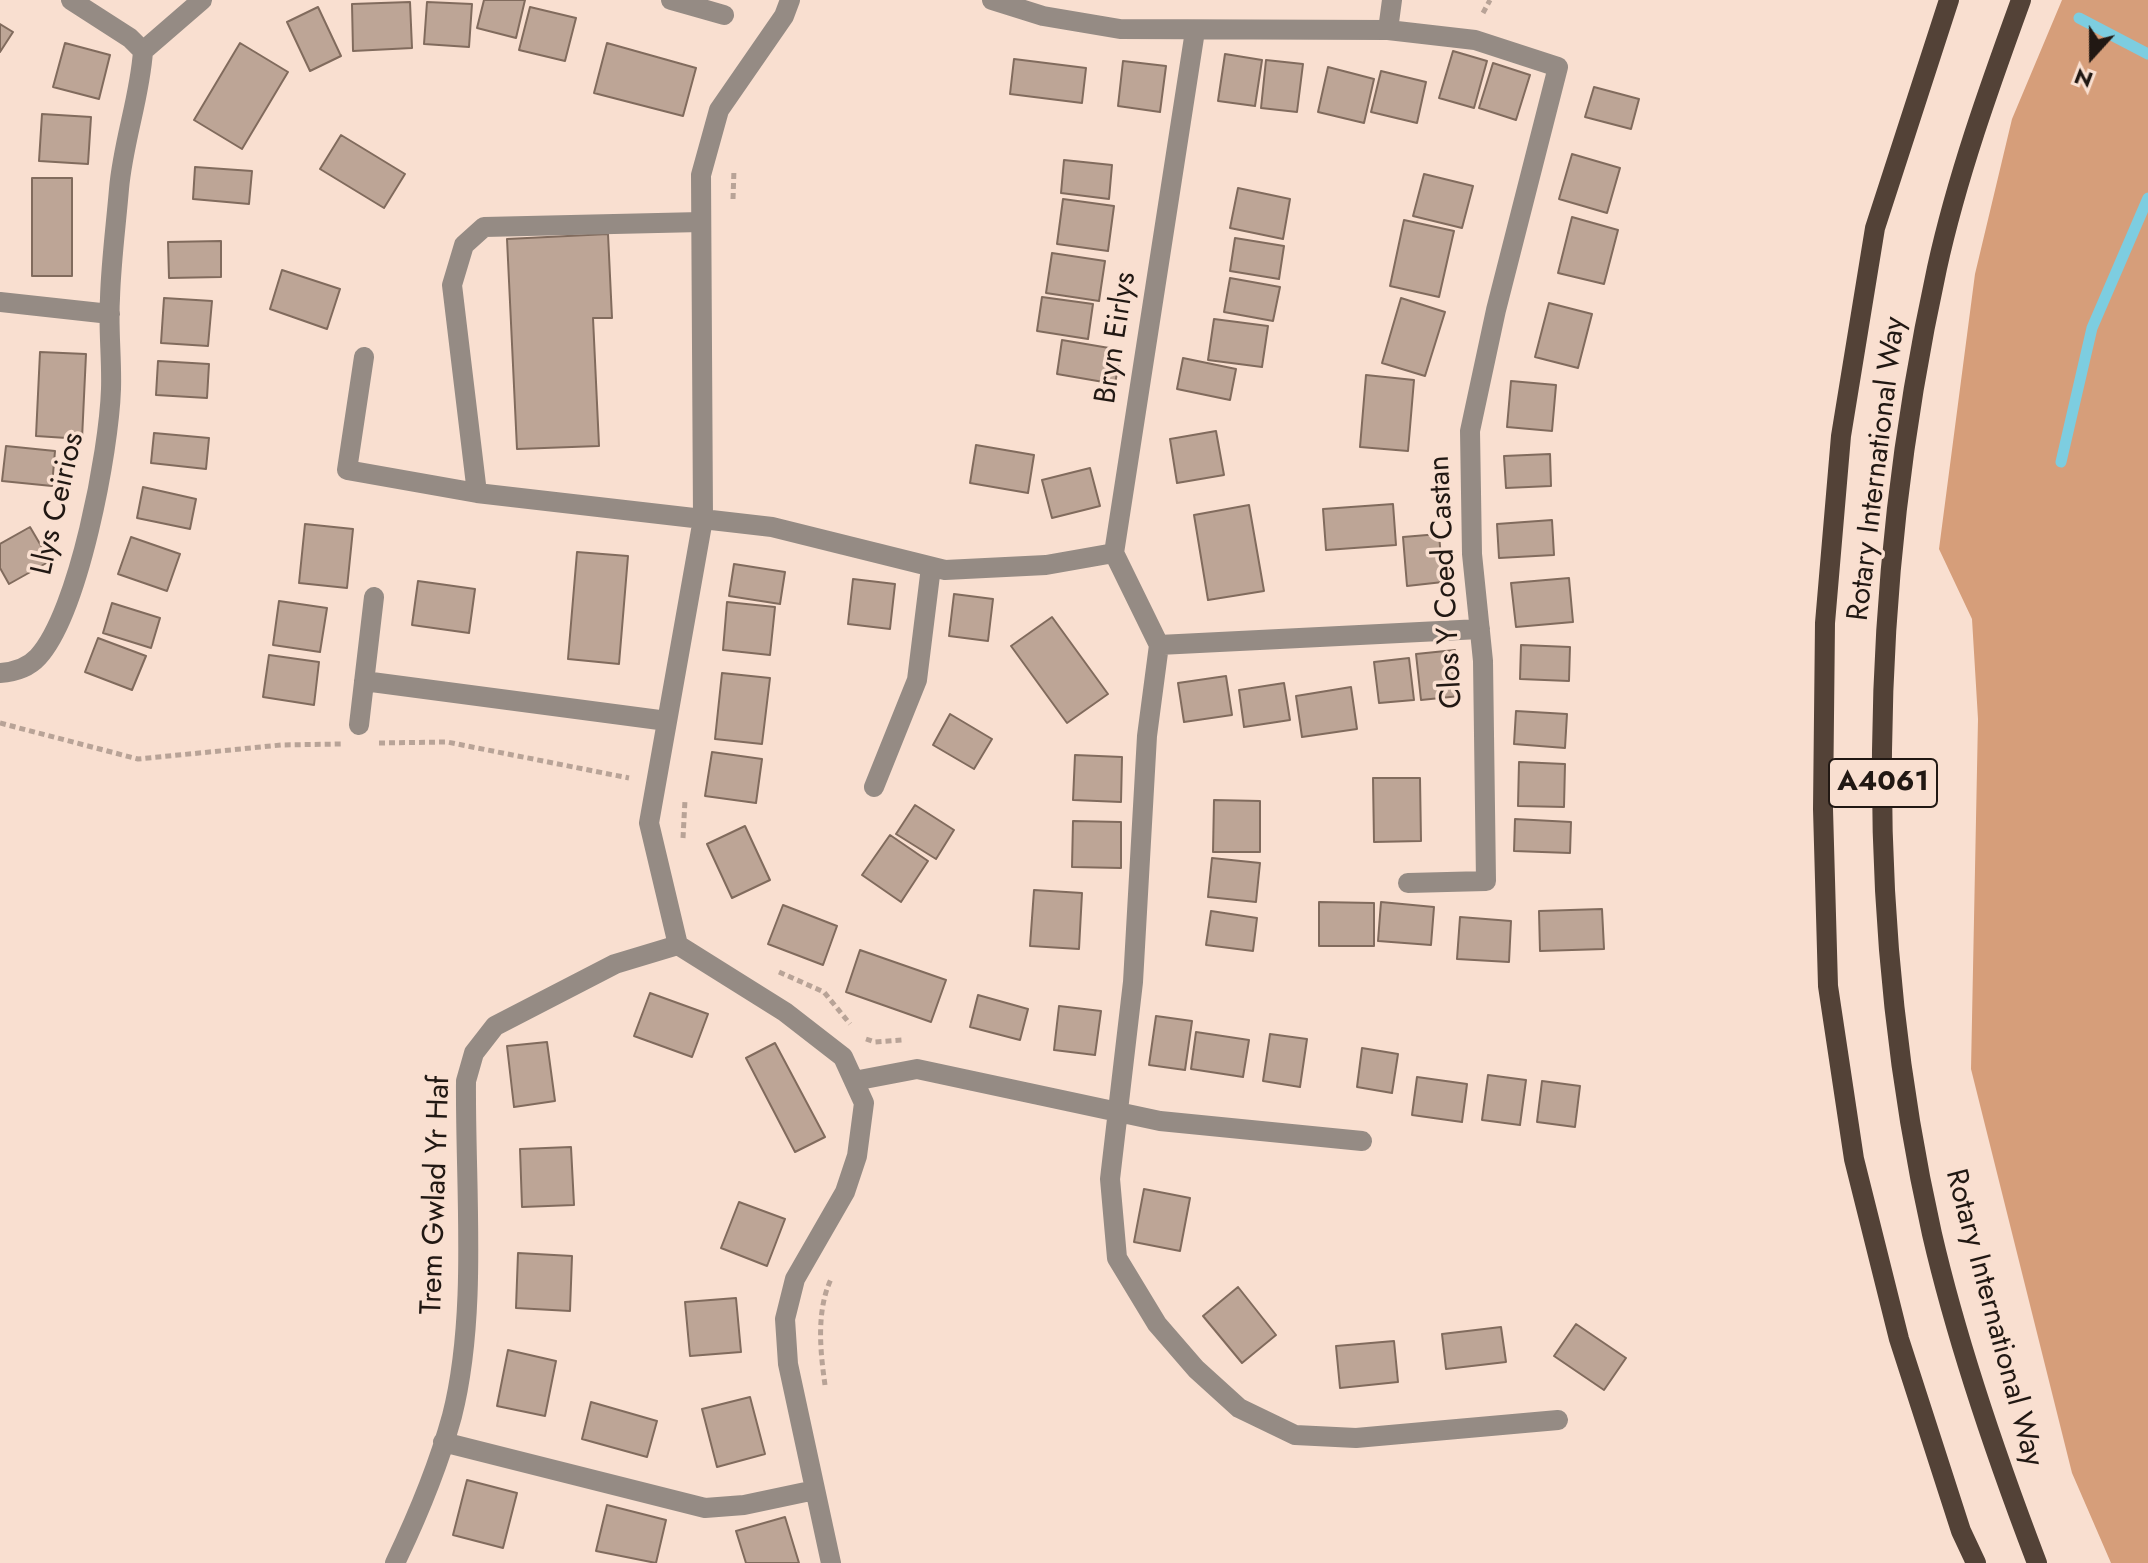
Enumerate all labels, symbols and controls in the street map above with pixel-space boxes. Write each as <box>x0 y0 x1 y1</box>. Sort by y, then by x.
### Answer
north arrow <box>2052 16 2132 96</box>
text: N <box>2070 60 2097 96</box>
street label: Bryn Eirlys <box>1089 270 1145 406</box>
street label: Rotary International Way <box>1841 315 1915 623</box>
street label: Llys Ceirios <box>25 429 93 579</box>
street label: Clos Y Coed Castan <box>1422 454 1472 710</box>
road number: A4061 <box>1829 759 1937 807</box>
street label: Trem Gwlad Yr Haf <box>415 1075 459 1315</box>
street label: Rotary International Way <box>1936 1166 2050 1470</box>

